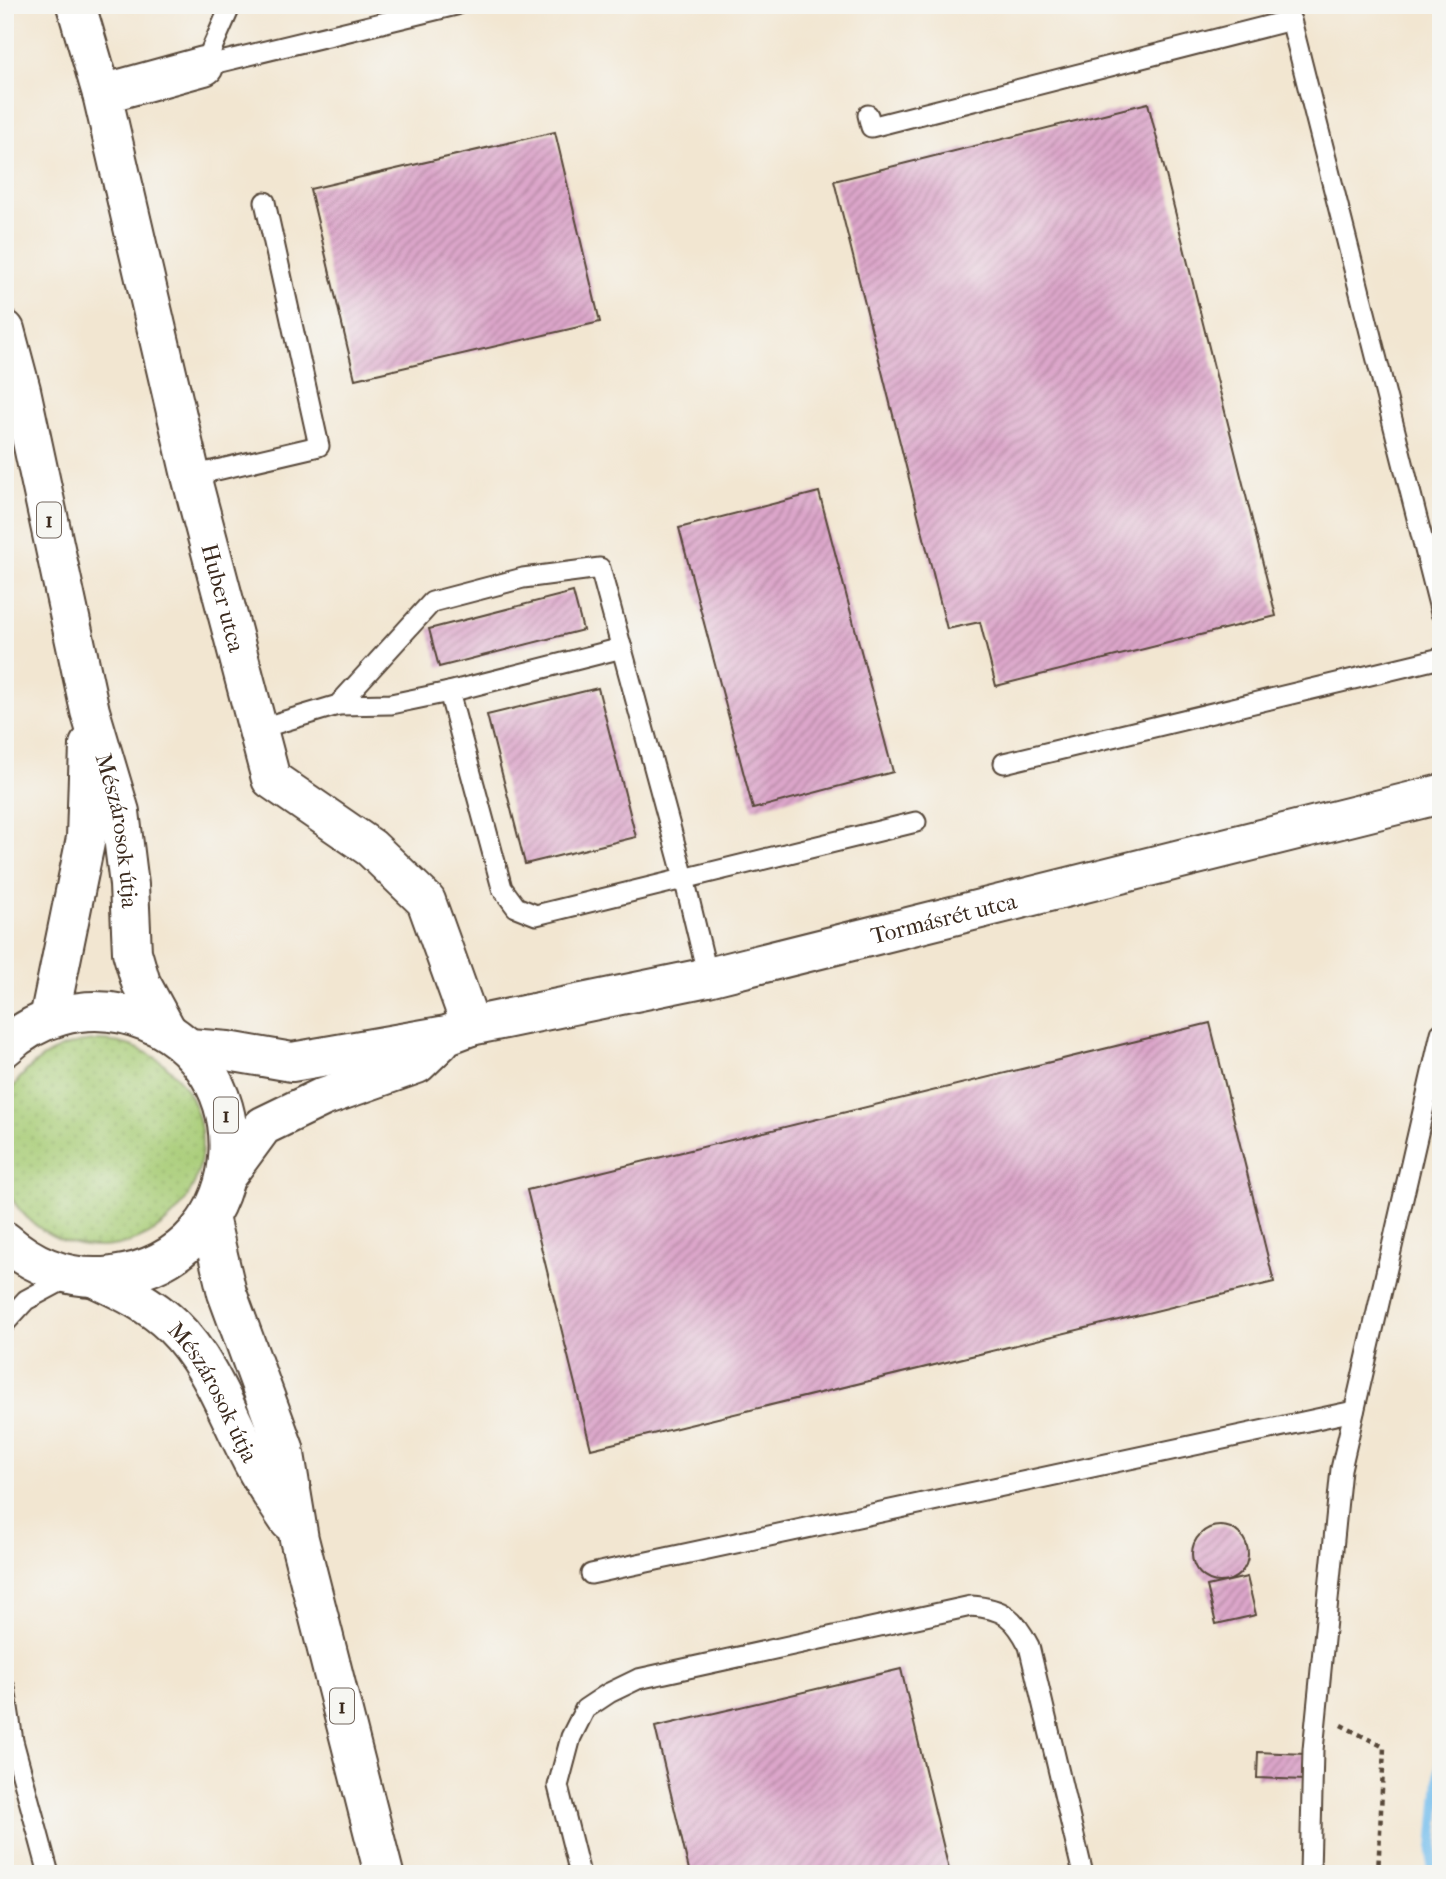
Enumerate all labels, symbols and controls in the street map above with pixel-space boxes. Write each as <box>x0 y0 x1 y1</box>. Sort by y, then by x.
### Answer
road number: 1 <box>37 503 61 538</box>
street label: Huber utca <box>195 541 250 655</box>
street label: Mészárosok útja <box>89 750 143 909</box>
street label: Tormásrét utca <box>868 887 1020 950</box>
road number: 1 <box>214 1098 238 1132</box>
street label: Mészárosok útja <box>162 1317 263 1467</box>
road number: 1 <box>330 1688 354 1724</box>

